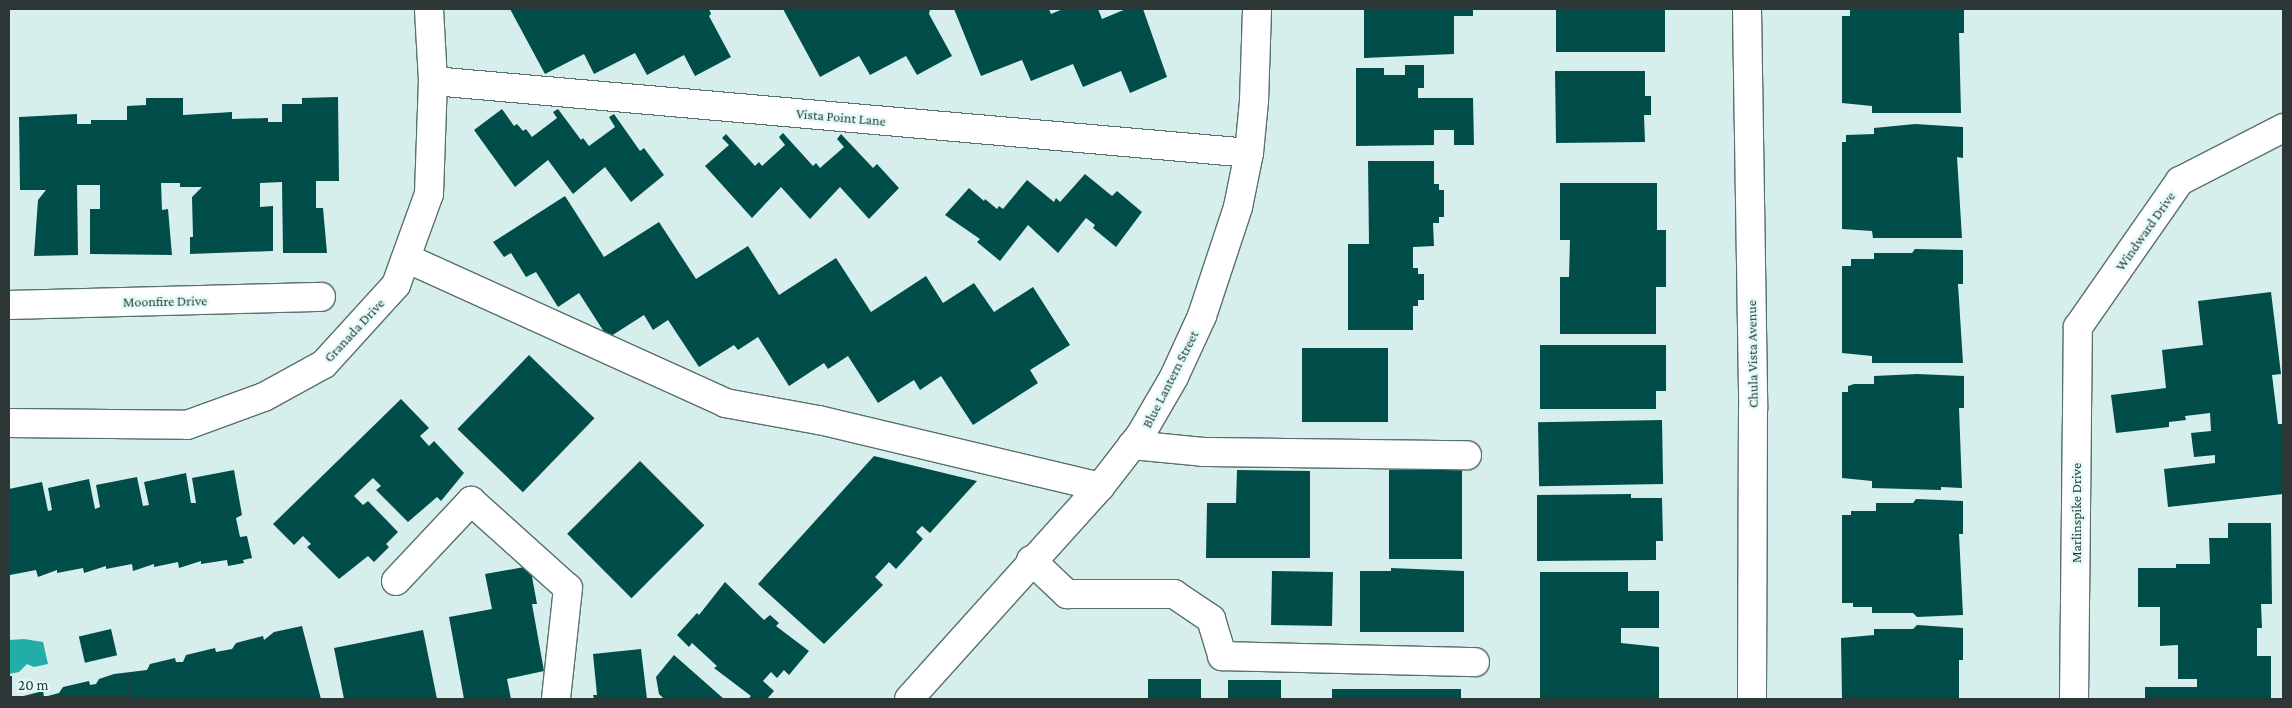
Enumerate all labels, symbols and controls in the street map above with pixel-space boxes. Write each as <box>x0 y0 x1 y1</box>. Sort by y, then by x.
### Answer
street label: Vista Point Lane <box>795 105 887 129</box>
street label: Windward Drive <box>2111 188 2179 274</box>
street label: Moonfire Drive <box>123 292 207 310</box>
street label: Granada Drive <box>320 295 388 365</box>
street label: Chula Vista Avenue <box>1743 300 1761 408</box>
street label: Blue Lantern Street <box>1138 327 1202 431</box>
street label: Marlinspike Drive <box>2068 463 2084 563</box>
scale bar <box>12 666 135 698</box>
text: 20 m <box>18 677 49 693</box>

